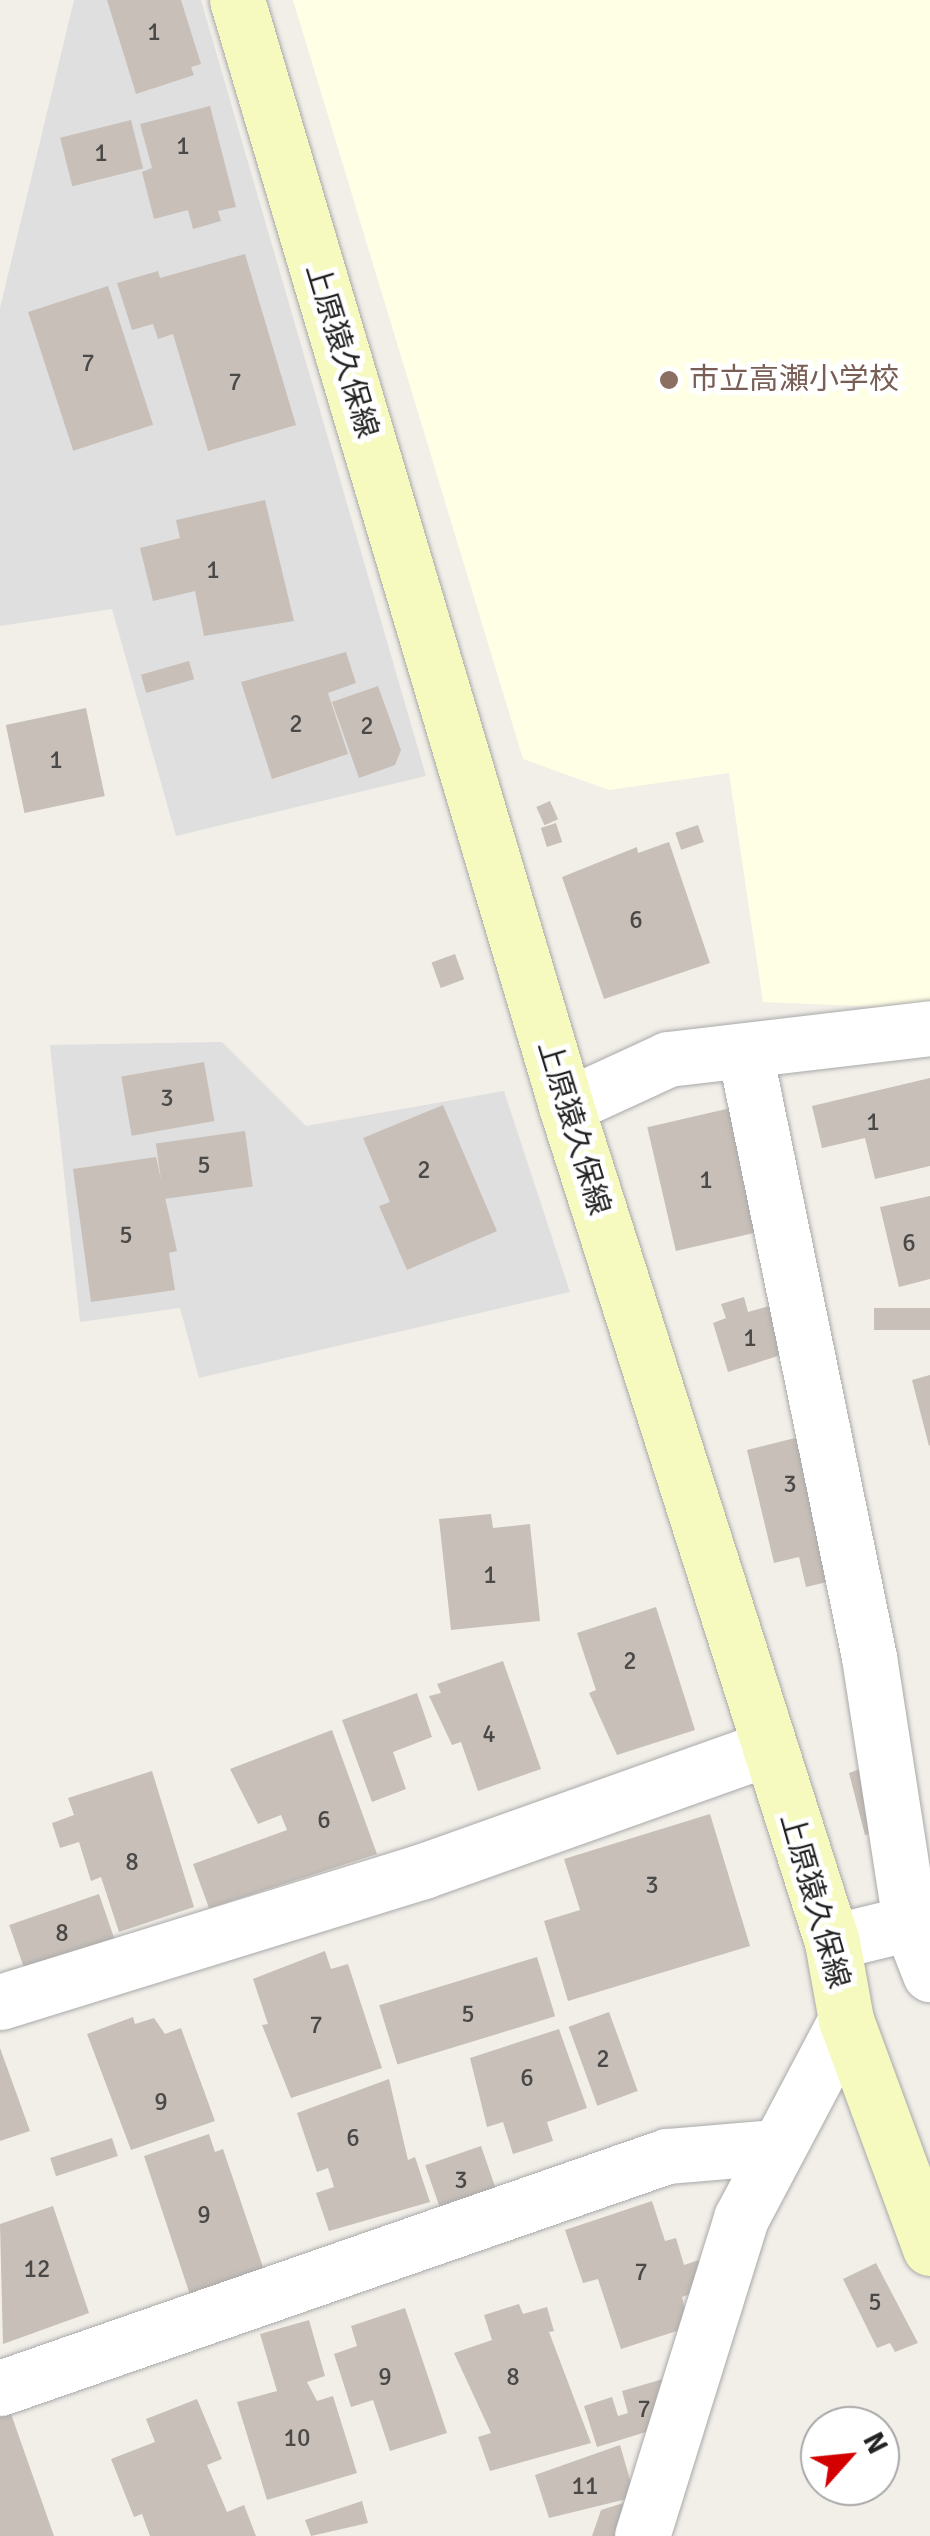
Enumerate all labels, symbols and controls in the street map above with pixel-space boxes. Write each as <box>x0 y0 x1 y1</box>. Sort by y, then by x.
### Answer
house number: 1 <box>147 17 161 47</box>
house number: 1 <box>176 131 190 161</box>
house number: 1 <box>94 138 108 168</box>
street label: 上原猿久保線 <box>297 260 385 442</box>
house number: 7 <box>81 348 95 378</box>
place label: 市立高瀬小学校 <box>689 362 899 398</box>
house number: 7 <box>228 367 242 397</box>
marker: 市立高瀬小学校 <box>658 369 680 391</box>
house number: 1 <box>206 555 220 585</box>
house number: 2 <box>289 709 303 739</box>
house number: 2 <box>360 711 374 741</box>
house number: 1 <box>49 745 63 775</box>
house number: 6 <box>629 905 643 935</box>
street label: 上原猿久保線 <box>529 1037 617 1219</box>
house number: 3 <box>160 1083 174 1113</box>
house number: 1 <box>866 1107 880 1137</box>
house number: 5 <box>197 1150 211 1180</box>
house number: 2 <box>417 1155 431 1185</box>
house number: 1 <box>699 1165 713 1195</box>
house number: 5 <box>119 1220 133 1250</box>
house number: 6 <box>902 1228 916 1258</box>
house number: 1 <box>743 1323 757 1353</box>
house number: 3 <box>783 1469 797 1499</box>
house number: 1 <box>483 1560 497 1590</box>
house number: 2 <box>623 1646 637 1676</box>
house number: 4 <box>482 1719 496 1749</box>
house number: 6 <box>317 1805 331 1835</box>
street label: 上原猿久保線 <box>772 1810 856 1992</box>
house number: 8 <box>125 1847 139 1877</box>
house number: 3 <box>645 1870 659 1900</box>
house number: 8 <box>55 1918 69 1948</box>
house number: 5 <box>461 1999 475 2029</box>
house number: 7 <box>309 2010 323 2040</box>
house number: 2 <box>596 2044 610 2074</box>
house number: 6 <box>520 2063 534 2093</box>
house number: 9 <box>154 2087 168 2117</box>
house number: 6 <box>346 2123 360 2153</box>
house number: 3 <box>454 2165 468 2195</box>
house number: 9 <box>197 2200 211 2230</box>
house number: 12 <box>24 2254 50 2284</box>
house number: 7 <box>634 2257 648 2287</box>
house number: 5 <box>868 2287 882 2317</box>
house number: 9 <box>378 2362 392 2392</box>
house number: 8 <box>506 2362 520 2392</box>
house number: 7 <box>637 2394 651 2424</box>
north arrow <box>800 2406 900 2506</box>
house number: 10 <box>284 2423 310 2453</box>
text: N <box>855 2427 895 2460</box>
house number: 11 <box>572 2471 598 2501</box>

